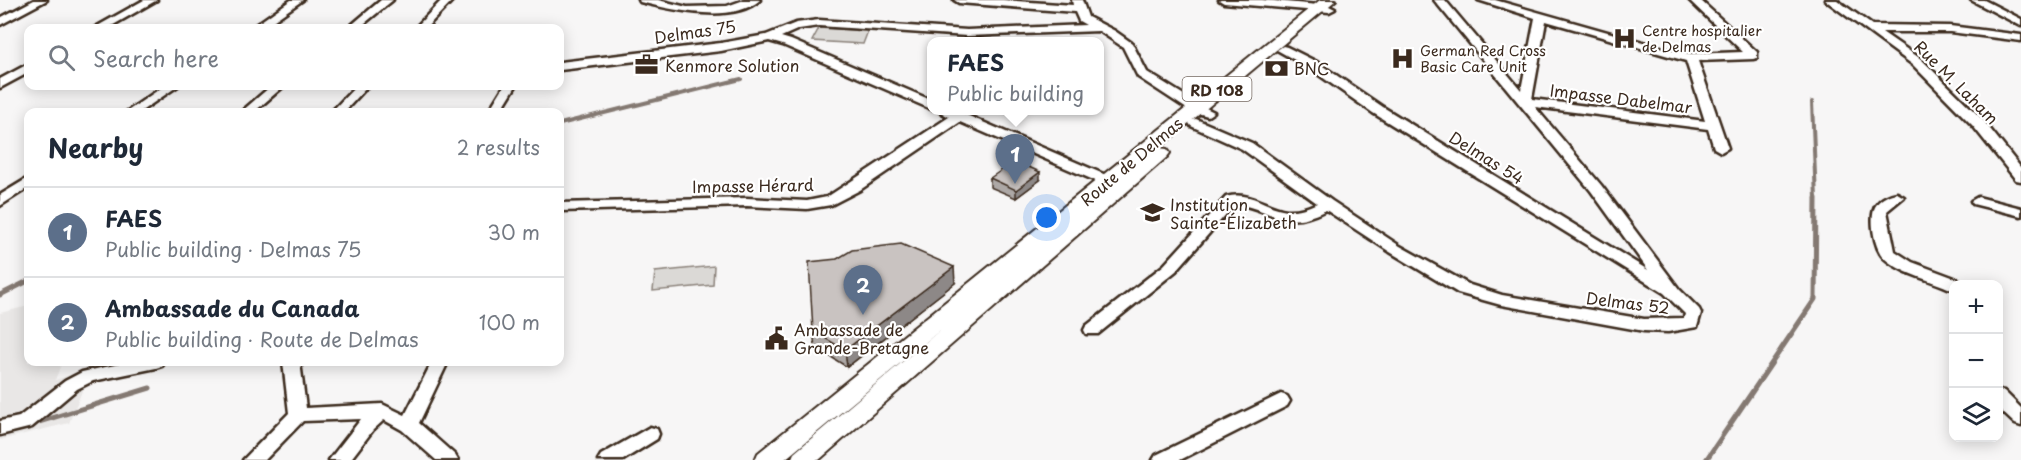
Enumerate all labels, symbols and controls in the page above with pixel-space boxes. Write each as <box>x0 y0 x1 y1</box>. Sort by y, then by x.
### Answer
street label: Delmas 75 <box>653 13 737 49</box>
place label: Centre hospitalier de Delmas <box>1642 20 1762 57</box>
search box <box>24 24 564 90</box>
hospital icon: Centre hospitalier de Delmas <box>1611 25 1637 51</box>
street label: Rue M. Laham <box>1910 35 2004 129</box>
popup <box>927 37 1104 115</box>
place label: German Red Cross Basic Care Unit <box>1420 40 1546 77</box>
icon: search <box>45 41 78 74</box>
text: Search here <box>93 41 219 74</box>
text: FAES <box>947 45 1004 78</box>
hospital icon: German Red Cross Basic Care Unit <box>1389 45 1415 71</box>
office icon: Kenmore Solution <box>634 52 660 78</box>
place label: Kenmore Solution <box>665 53 799 77</box>
bank icon: BNC <box>1263 55 1289 81</box>
place label: BNC <box>1294 56 1329 80</box>
road number: RD 108 <box>1182 77 1252 101</box>
street label: Impasse Dabelmar <box>1549 77 1694 119</box>
text: Public building <box>947 78 1084 108</box>
street label: Route de Delmas <box>1075 111 1187 211</box>
street label: Delmas 54 <box>1445 125 1529 189</box>
text: Nearby <box>48 128 143 167</box>
text: 2 results <box>457 132 540 162</box>
pin: 1 <box>996 134 1034 184</box>
street label: Impasse Hérard <box>692 172 814 198</box>
place label: Institution Sainte-Élizabeth <box>1170 192 1297 234</box>
school or university icon: Institution Sainte-Élizabeth <box>1139 200 1165 226</box>
text: FAES <box>105 201 162 234</box>
your location <box>1032 203 1061 232</box>
text: 1 <box>63 217 72 247</box>
text: 30 m <box>487 217 540 247</box>
text: Public building · Delmas 75 <box>105 234 362 264</box>
pin: 2 <box>844 266 882 315</box>
map controls <box>1949 280 2003 442</box>
button: + <box>1949 280 2003 334</box>
street label: Delmas 52 <box>1585 285 1671 319</box>
text: Ambassade du Canada <box>105 291 360 324</box>
text: 2 <box>60 307 75 337</box>
text: 100 m <box>479 307 540 337</box>
place label: Ambassade de Grande-Bretagne <box>794 317 929 359</box>
text: Public building · Route de Delmas <box>105 324 419 354</box>
public building icon: Ambassade de Grande-Bretagne <box>763 325 789 351</box>
button: − <box>1949 334 2003 388</box>
button: layers <box>1949 388 2003 442</box>

